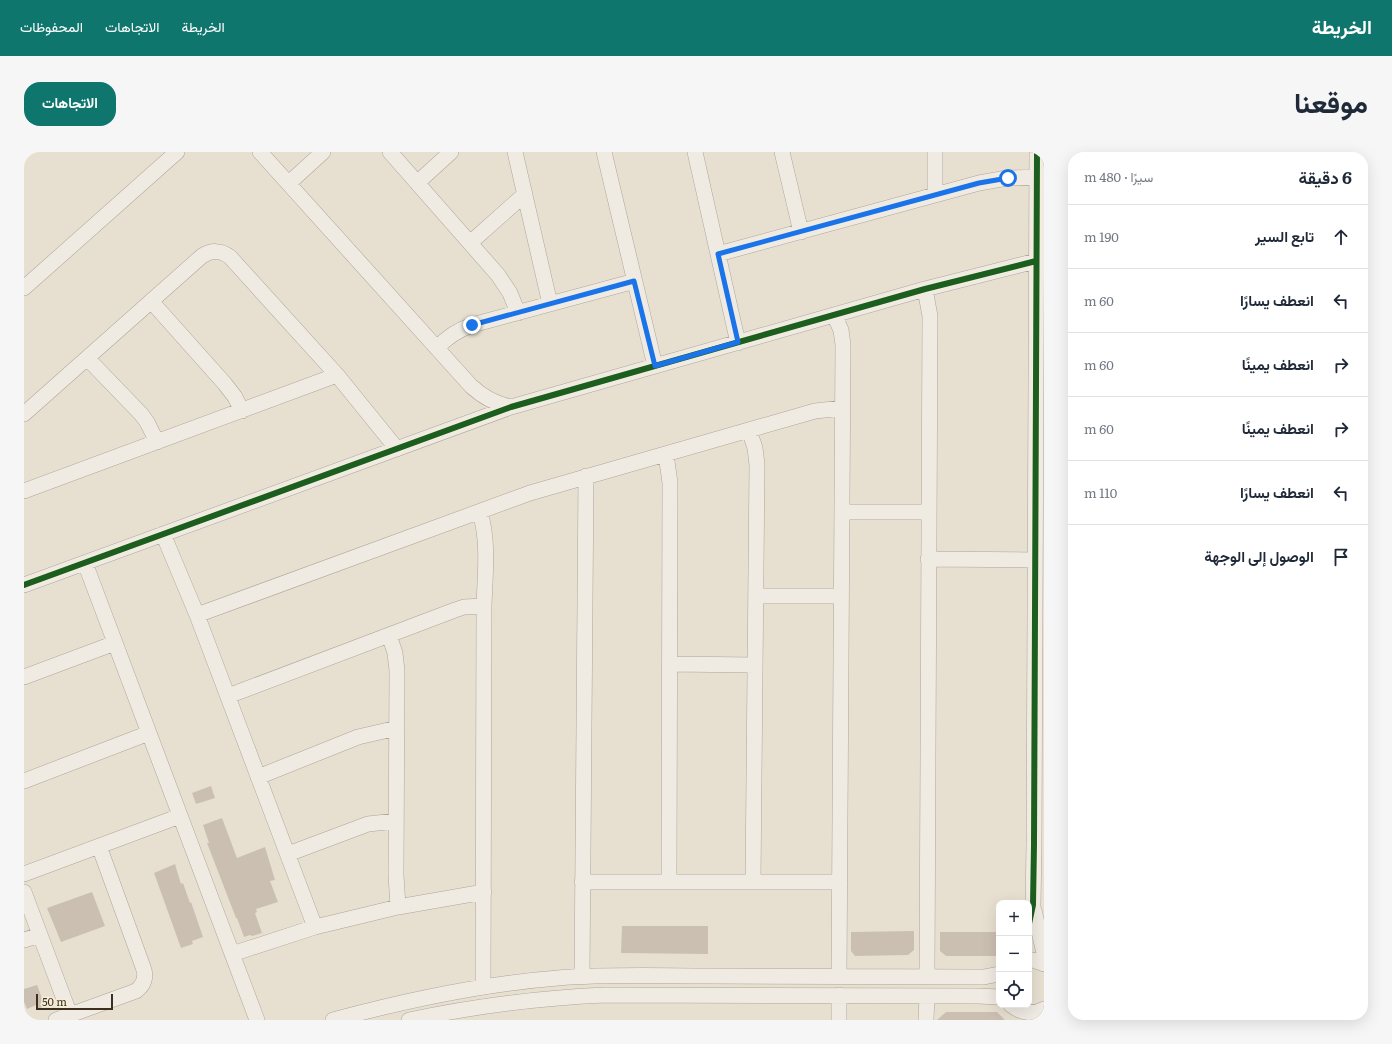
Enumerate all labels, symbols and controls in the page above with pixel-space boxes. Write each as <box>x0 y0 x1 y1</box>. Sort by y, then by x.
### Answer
text: الخريطة <box>1312 12 1372 40</box>
text: المحفوظات <box>20 16 83 36</box>
text: الاتجاهات <box>105 16 159 36</box>
text: الخريطة <box>181 16 225 36</box>
text: موقعنا <box>1294 80 1368 122</box>
button: الاتجاهات <box>24 82 116 126</box>
text: 6 دقيقة <box>1299 164 1352 189</box>
text: سيرًا · 480 m <box>1084 167 1153 186</box>
route start <box>999 169 1017 187</box>
text: تابع السير <box>1255 224 1314 247</box>
icon: ahead <box>1330 226 1352 248</box>
text: 190 m <box>1084 227 1119 246</box>
text: انعطف يسارًا <box>1240 288 1314 311</box>
icon: left <box>1330 290 1352 312</box>
text: 60 m <box>1084 291 1114 310</box>
route end <box>463 316 481 334</box>
text: انعطف يمينًا <box>1242 352 1314 375</box>
icon: right <box>1330 354 1352 376</box>
text: 60 m <box>1084 355 1114 374</box>
text: انعطف يمينًا <box>1242 416 1314 439</box>
icon: right <box>1330 418 1352 440</box>
text: 60 m <box>1084 419 1114 438</box>
text: انعطف يسارًا <box>1240 480 1314 503</box>
icon: left <box>1330 482 1352 504</box>
text: 110 m <box>1084 483 1117 502</box>
text: الوصول إلى الوجهة <box>1204 544 1314 567</box>
icon: arrive <box>1330 546 1352 568</box>
map controls <box>996 900 1032 1008</box>
button: + <box>996 900 1032 936</box>
button: − <box>996 936 1032 972</box>
button: locate <box>996 972 1032 1008</box>
scale bar <box>36 992 113 1011</box>
text: 50 m <box>42 993 67 1009</box>

